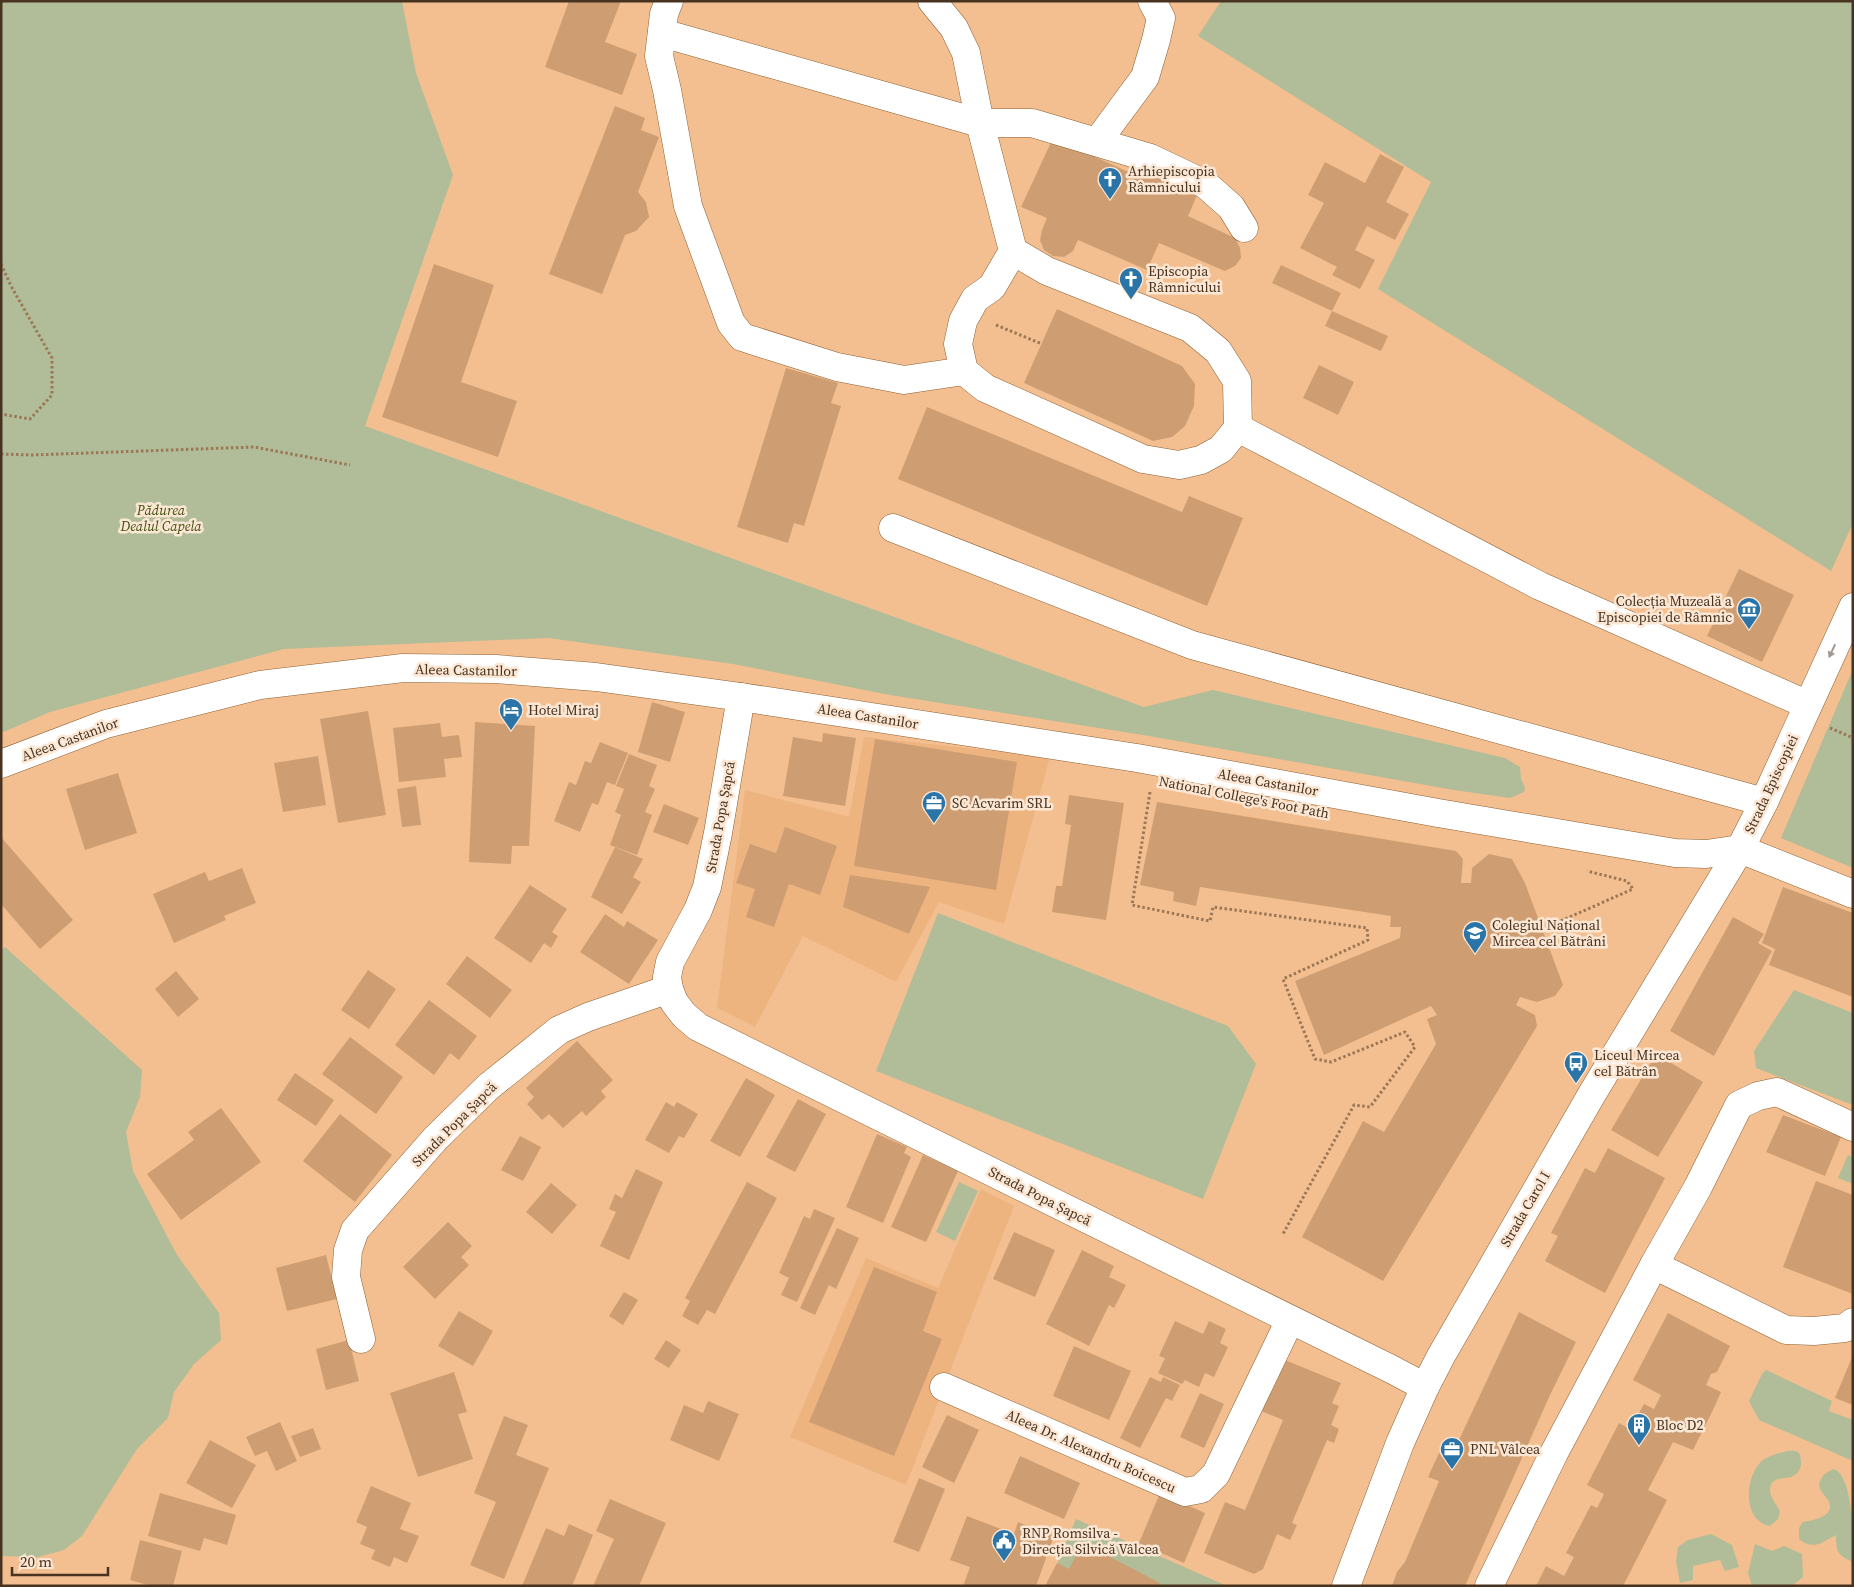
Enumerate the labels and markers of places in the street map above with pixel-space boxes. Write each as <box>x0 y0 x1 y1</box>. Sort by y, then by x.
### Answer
place label: Arhiepiscopia Râmnicului <box>1128 161 1216 197</box>
church icon: Arhiepiscopia Râmnicului <box>1097 166 1123 200</box>
place label: Episcopia Râmnicului <box>1148 261 1221 297</box>
church icon: Episcopia Râmnicului <box>1118 266 1144 300</box>
place label: Colecția Muzeală a Episcopiei de Râmnic <box>1598 591 1733 627</box>
museum icon: Colecția Muzeală a Episcopiei de Râmnic <box>1736 596 1762 630</box>
hotel icon: Hotel Miraj <box>498 697 524 731</box>
place label: Hotel Miraj <box>528 700 599 720</box>
office icon: SC Acvarim SRL <box>921 790 947 824</box>
place label: SC Acvarim SRL <box>952 793 1051 813</box>
place label: Colegiul Național Mircea cel Bătrâni <box>1492 915 1606 951</box>
school or university icon: Colegiul Național Mircea cel Bătrâni <box>1462 920 1488 954</box>
place label: Liceul Mircea cel Bătrân <box>1594 1045 1680 1081</box>
bus stop icon: Liceul Mircea cel Bătrân <box>1563 1050 1589 1084</box>
building icon: Bloc D2 <box>1626 1412 1652 1446</box>
place label: Bloc D2 <box>1656 1415 1704 1435</box>
office icon: PNL Vâlcea <box>1439 1436 1465 1470</box>
place label: PNL Vâlcea <box>1470 1439 1541 1459</box>
place label: RNP Romsilva - Direcția Silvică Vâlcea <box>1022 1523 1160 1559</box>
public building icon: RNP Romsilva - Direcția Silvică Vâlcea <box>991 1528 1017 1562</box>

